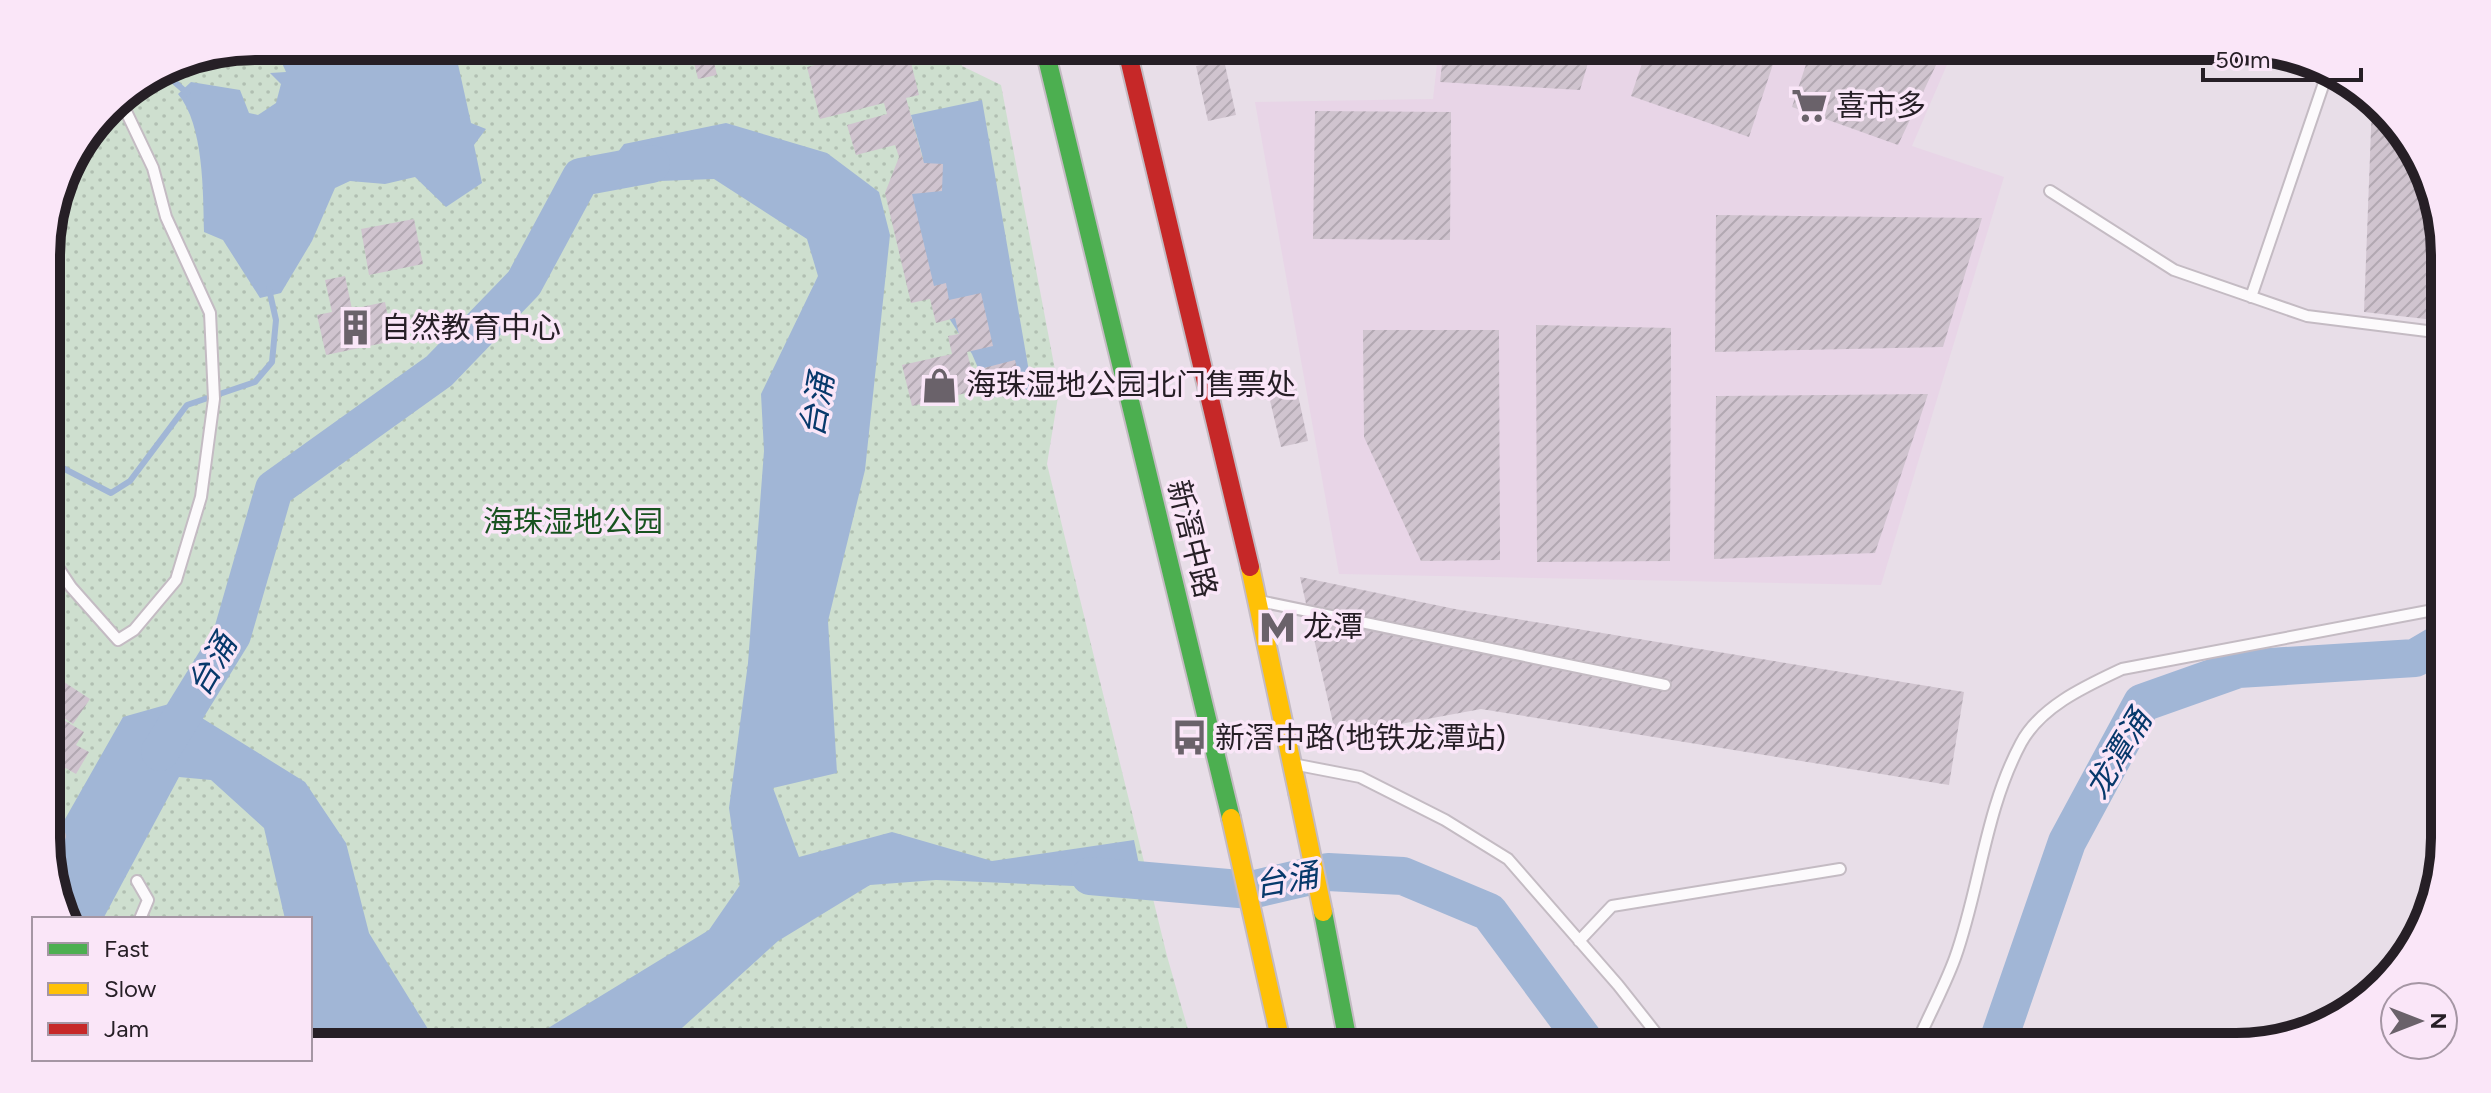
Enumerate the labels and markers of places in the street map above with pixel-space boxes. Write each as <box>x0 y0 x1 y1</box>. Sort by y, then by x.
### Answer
supermarket icon: 喜市多 <box>1791 87 1829 125</box>
place label: 喜市多 <box>1836 87 1926 124</box>
building icon: 自然教育中心 <box>336 309 374 347</box>
place label: 自然教育中心 <box>381 309 561 346</box>
shop icon: 海珠湿地公园北门售票处 <box>921 366 959 404</box>
place label: 海珠湿地公园北门售票处 <box>966 366 1296 403</box>
metro station icon: 龙潭 <box>1258 608 1296 646</box>
place label: 龙潭 <box>1303 608 1363 645</box>
bus stop icon: 新滘中路(地铁龙潭站) <box>1170 719 1208 757</box>
place label: 新滘中路(地铁龙潭站) <box>1215 719 1506 756</box>

